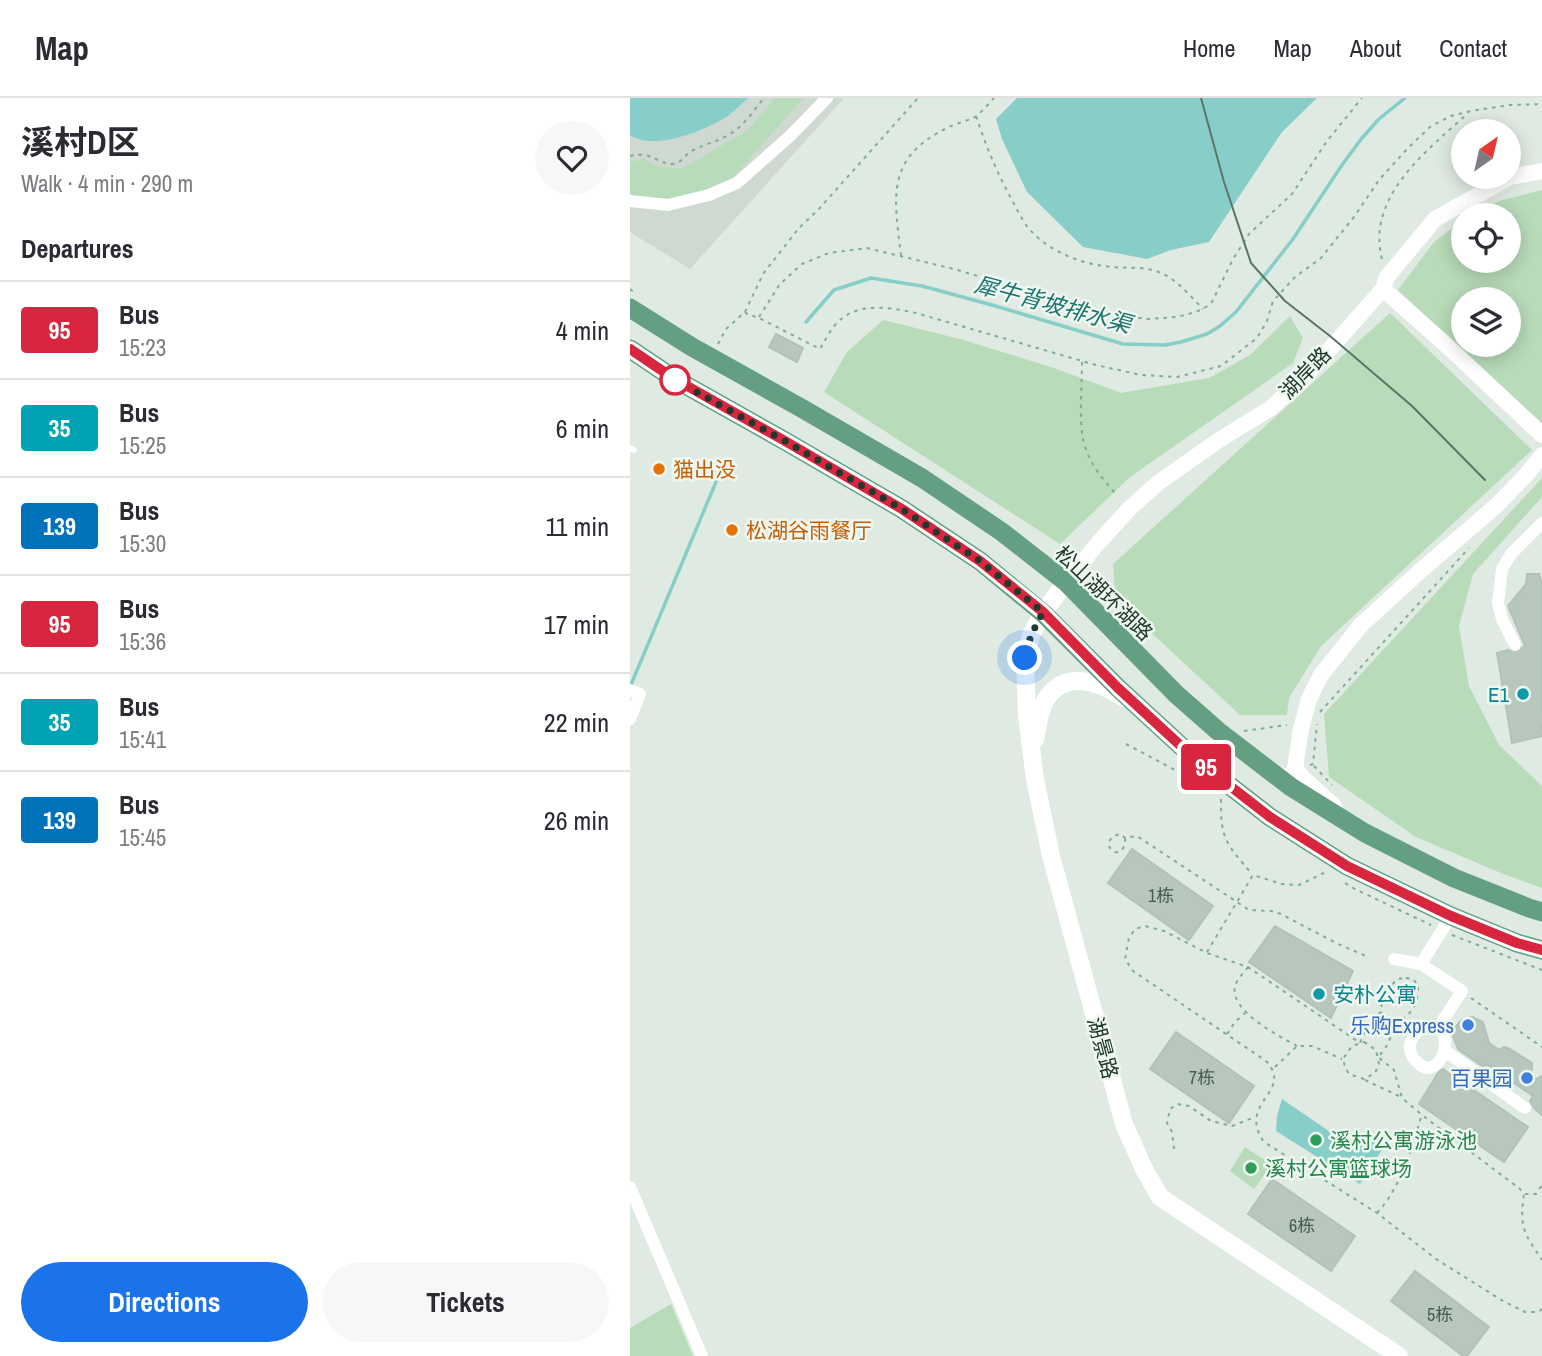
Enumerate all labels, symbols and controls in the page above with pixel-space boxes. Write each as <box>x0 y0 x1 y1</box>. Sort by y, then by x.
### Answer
text: Map <box>35 26 89 70</box>
text: Home <box>1183 32 1235 64</box>
text: Map <box>1273 32 1312 64</box>
text: About <box>1350 32 1401 64</box>
text: Contact <box>1439 32 1507 64</box>
north arrow <box>1451 119 1521 189</box>
map controls <box>1451 119 1521 357</box>
text: 溪村D区 <box>21 120 140 164</box>
button: heart <box>535 121 609 195</box>
text: Walk · 4 min · 290 m <box>21 168 193 199</box>
button: locate <box>1451 203 1521 273</box>
text: Departures <box>21 231 134 266</box>
water label: 犀牛背坡排水渠 <box>971 268 1138 341</box>
button: layers <box>1451 287 1521 357</box>
text: Bus <box>119 297 159 332</box>
text: 4 min <box>556 313 609 348</box>
text: 95 <box>49 314 70 346</box>
text: 15:23 <box>119 332 166 363</box>
street label: 湖岸路 <box>1273 340 1337 406</box>
unlabelled marker <box>660 365 690 395</box>
text: Bus <box>119 395 159 430</box>
text: 6 min <box>556 411 609 446</box>
text: 35 <box>49 412 70 444</box>
text: 15:25 <box>119 430 166 461</box>
place label: 猫出没 <box>673 455 736 484</box>
marker: 猫出没 <box>651 461 667 477</box>
text: Bus <box>119 493 159 528</box>
text: 11 min <box>545 509 609 544</box>
text: 139 <box>43 510 76 542</box>
place label: 松湖谷雨餐厅 <box>746 516 872 545</box>
marker: 松湖谷雨餐厅 <box>724 522 740 538</box>
text: 15:30 <box>119 528 166 559</box>
street label: 松山湖环湖路 <box>1049 539 1159 647</box>
text: Bus <box>119 591 159 626</box>
text: 17 min <box>544 607 609 642</box>
text: 95 <box>49 608 70 640</box>
text: 15:36 <box>119 626 166 657</box>
your location <box>1007 640 1042 675</box>
place label: E1 <box>1488 680 1509 709</box>
marker: E1 <box>1515 686 1531 702</box>
text: Bus <box>119 689 159 724</box>
text: 22 min <box>544 705 609 740</box>
text: 35 <box>49 706 70 738</box>
text: 15:41 <box>119 724 166 755</box>
line badge: 95 <box>1174 744 1238 790</box>
text: 95 <box>1195 751 1217 783</box>
text: Bus <box>119 787 159 822</box>
text: 26 min <box>544 803 609 838</box>
text: 139 <box>43 804 76 836</box>
text: 15:45 <box>119 822 166 853</box>
house number: 1栋 <box>1148 883 1174 908</box>
place label: 安朴公寓 <box>1333 980 1417 1009</box>
marker: 安朴公寓 <box>1311 986 1327 1002</box>
place label: 乐购Express <box>1350 1011 1454 1040</box>
street label: 湖景路 <box>1081 1014 1125 1082</box>
marker: 乐购Express <box>1460 1017 1476 1033</box>
place label: 百果园 <box>1450 1064 1513 1093</box>
house number: 7栋 <box>1189 1065 1215 1090</box>
marker: 百果园 <box>1519 1070 1535 1086</box>
place label: 溪村公寓游泳池 <box>1330 1126 1477 1155</box>
marker: 溪村公寓游泳池 <box>1308 1132 1324 1148</box>
place label: 溪村公寓篮球场 <box>1265 1154 1412 1183</box>
marker: 溪村公寓篮球场 <box>1243 1160 1259 1176</box>
house number: 6栋 <box>1289 1213 1315 1238</box>
button: Directions <box>21 1262 308 1342</box>
button: Tickets <box>322 1262 609 1342</box>
house number: 5栋 <box>1427 1302 1453 1327</box>

